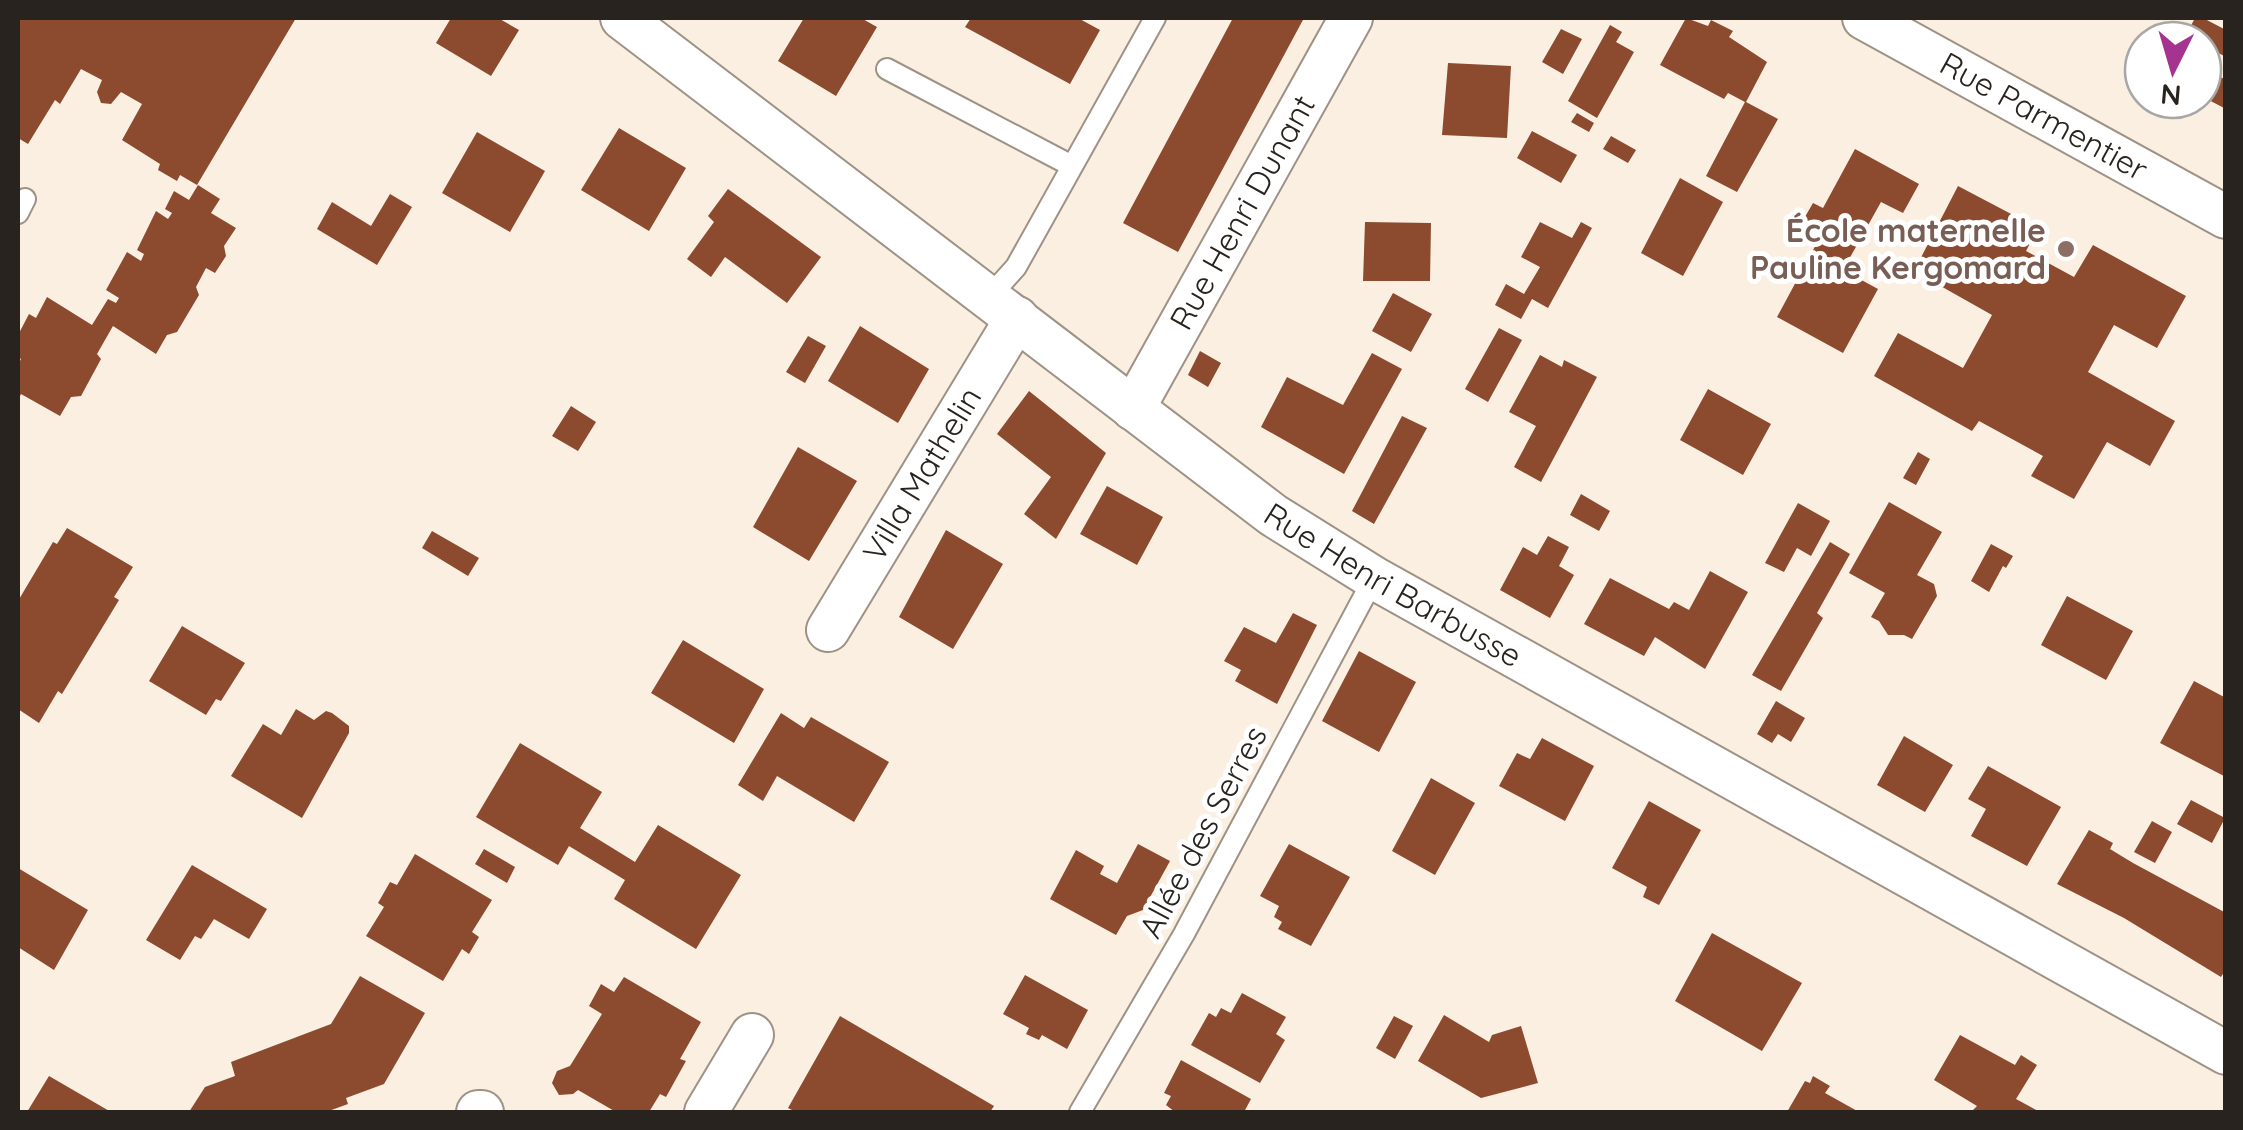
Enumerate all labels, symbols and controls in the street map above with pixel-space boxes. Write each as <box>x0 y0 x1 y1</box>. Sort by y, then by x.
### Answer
north arrow <box>2123 20 2223 120</box>
street label: Rue Parmentier <box>1933 43 2155 189</box>
text: N <box>2159 77 2183 114</box>
street label: Rue Henri Dunant <box>1160 88 1323 336</box>
place label: École maternelle Pauline Kergomard <box>1750 210 2046 287</box>
marker: École maternelle Pauline Kergomard <box>2055 238 2077 260</box>
street label: Villa Mathelin <box>853 379 990 568</box>
street label: Rue Henri Barbusse <box>1257 493 1529 675</box>
street label: Allée des Serres <box>1129 719 1275 944</box>

